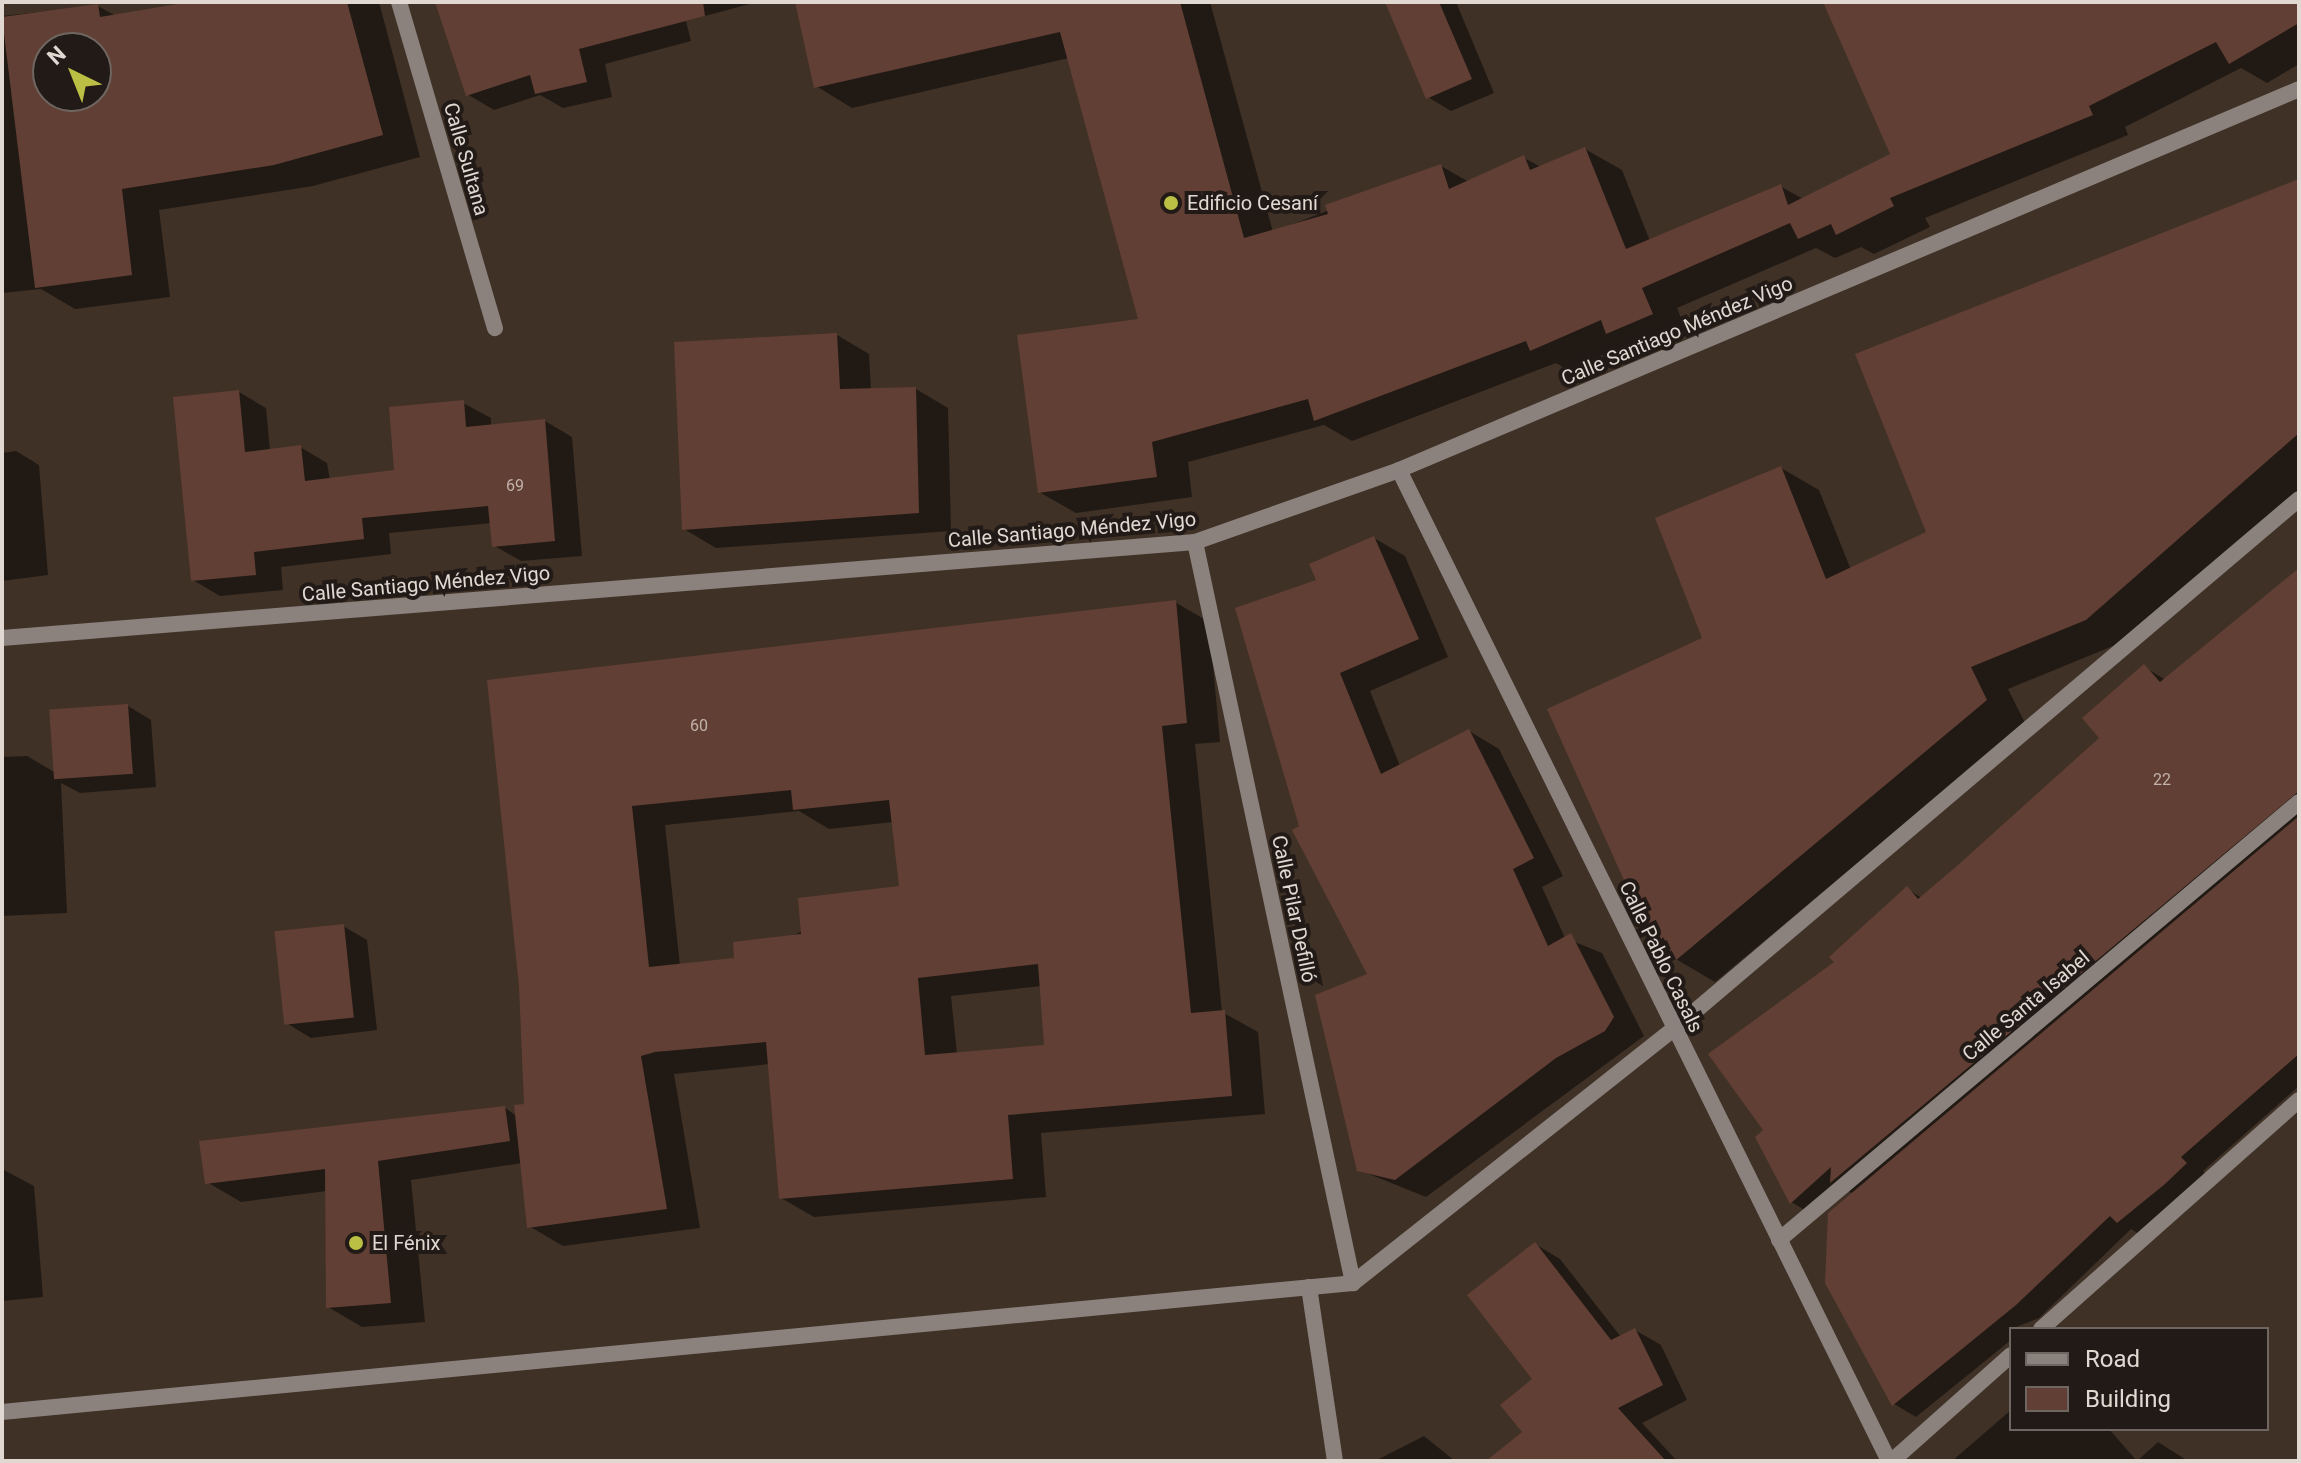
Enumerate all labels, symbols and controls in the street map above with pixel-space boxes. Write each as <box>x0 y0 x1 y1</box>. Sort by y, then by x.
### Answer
north arrow <box>32 32 112 112</box>
text: N <box>42 41 71 70</box>
street label: Calle Sultana <box>438 100 494 218</box>
place label: Edificio Cesaní <box>1187 191 1318 215</box>
marker: Edificio Cesaní <box>1162 194 1180 212</box>
street label: Calle Santiago Méndez Vigo <box>1558 271 1796 391</box>
house number: 69 <box>506 476 524 496</box>
street label: Calle Santiago Méndez Vigo <box>947 507 1197 553</box>
street label: Calle Santiago Méndez Vigo <box>301 561 551 607</box>
house number: 60 <box>690 716 708 736</box>
house number: 22 <box>2153 770 2171 790</box>
street label: Calle Pilar Defilló <box>1267 833 1321 985</box>
street label: Calle Pablo Casals <box>1614 877 1708 1037</box>
street label: Calle Santa Isabel <box>1957 946 2095 1066</box>
place label: El Fénix <box>372 1231 440 1255</box>
marker: El Fénix <box>347 1234 365 1252</box>
legend <box>2009 1327 2269 1431</box>
text: Road <box>2085 1345 2140 1373</box>
text: Building <box>2085 1385 2171 1413</box>

